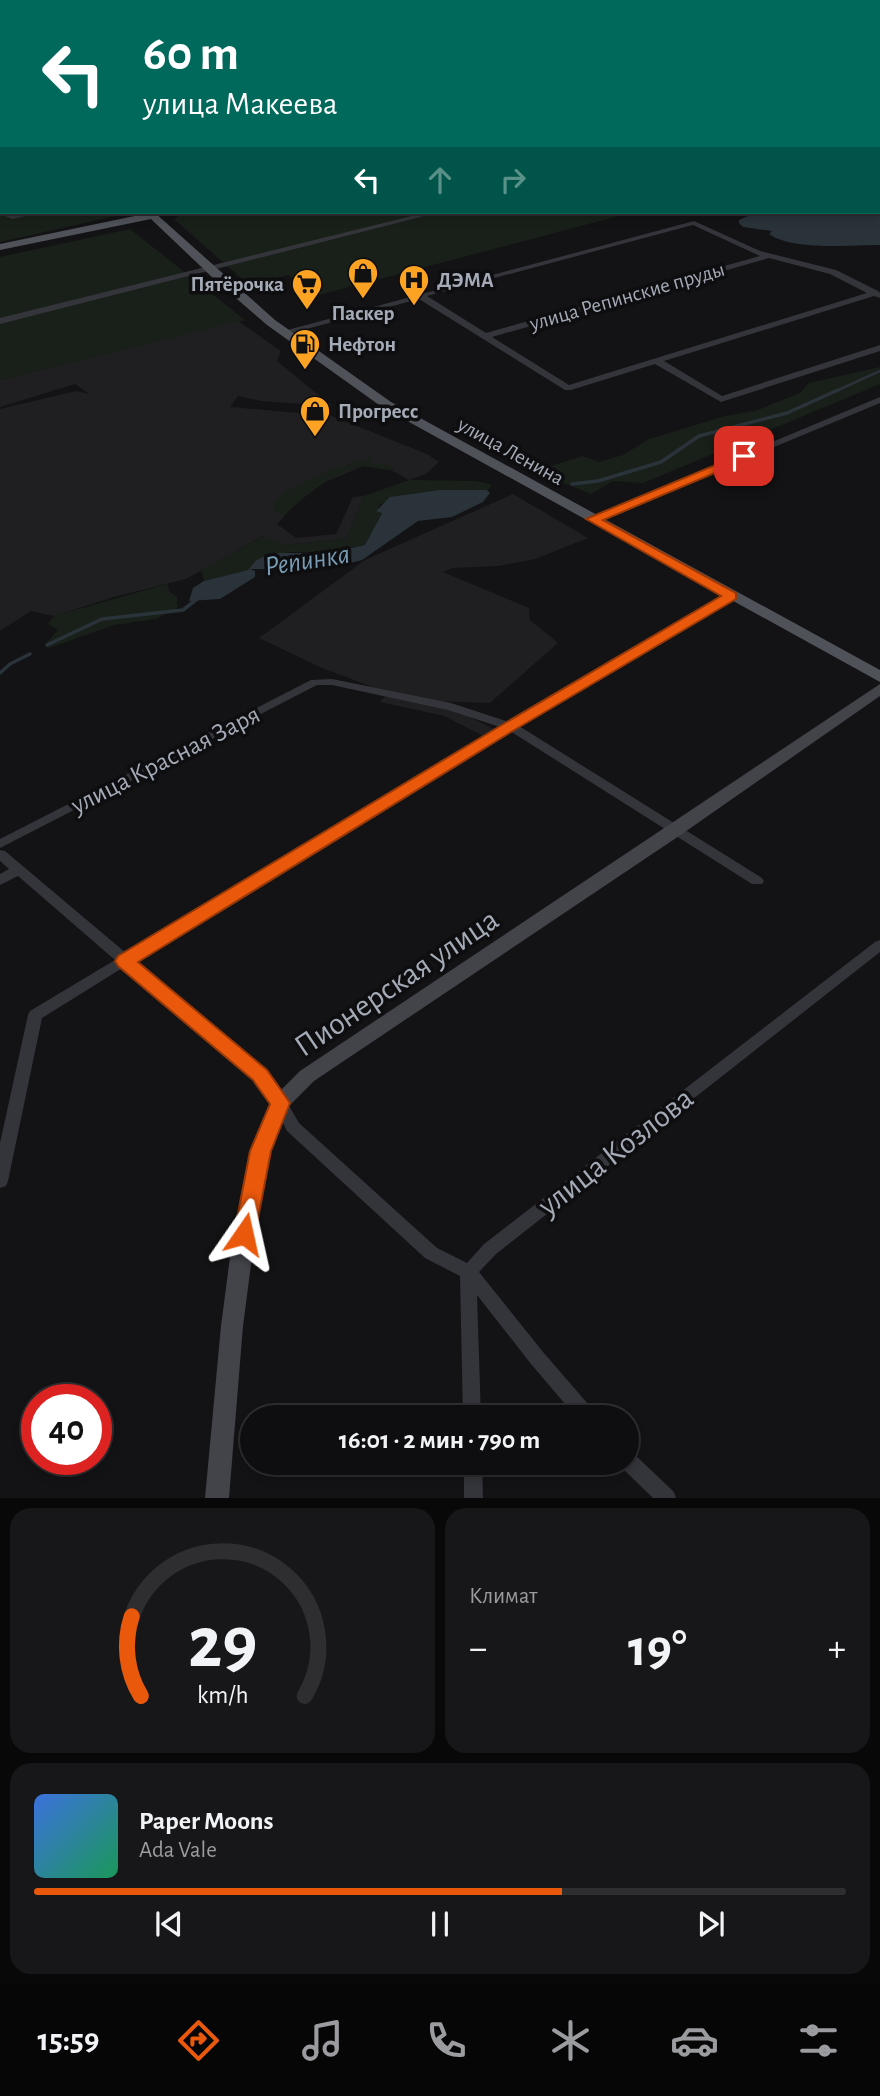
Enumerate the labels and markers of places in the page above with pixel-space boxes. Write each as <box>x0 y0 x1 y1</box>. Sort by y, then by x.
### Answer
shop icon: Паскер <box>346 256 380 300</box>
hospital icon: ДЭМА <box>397 263 431 307</box>
supermarket icon: Пятёрочка <box>290 267 324 311</box>
place label: ДЭМА <box>437 270 494 291</box>
place label: Пятёрочка <box>190 274 284 295</box>
place label: Паскер <box>332 303 395 324</box>
fuel station icon: Нефтон <box>288 327 322 371</box>
place label: Нефтон <box>328 334 396 355</box>
shop icon: Прогресс <box>298 394 332 438</box>
place label: Прогресс <box>338 401 418 422</box>
pin <box>714 426 774 486</box>

